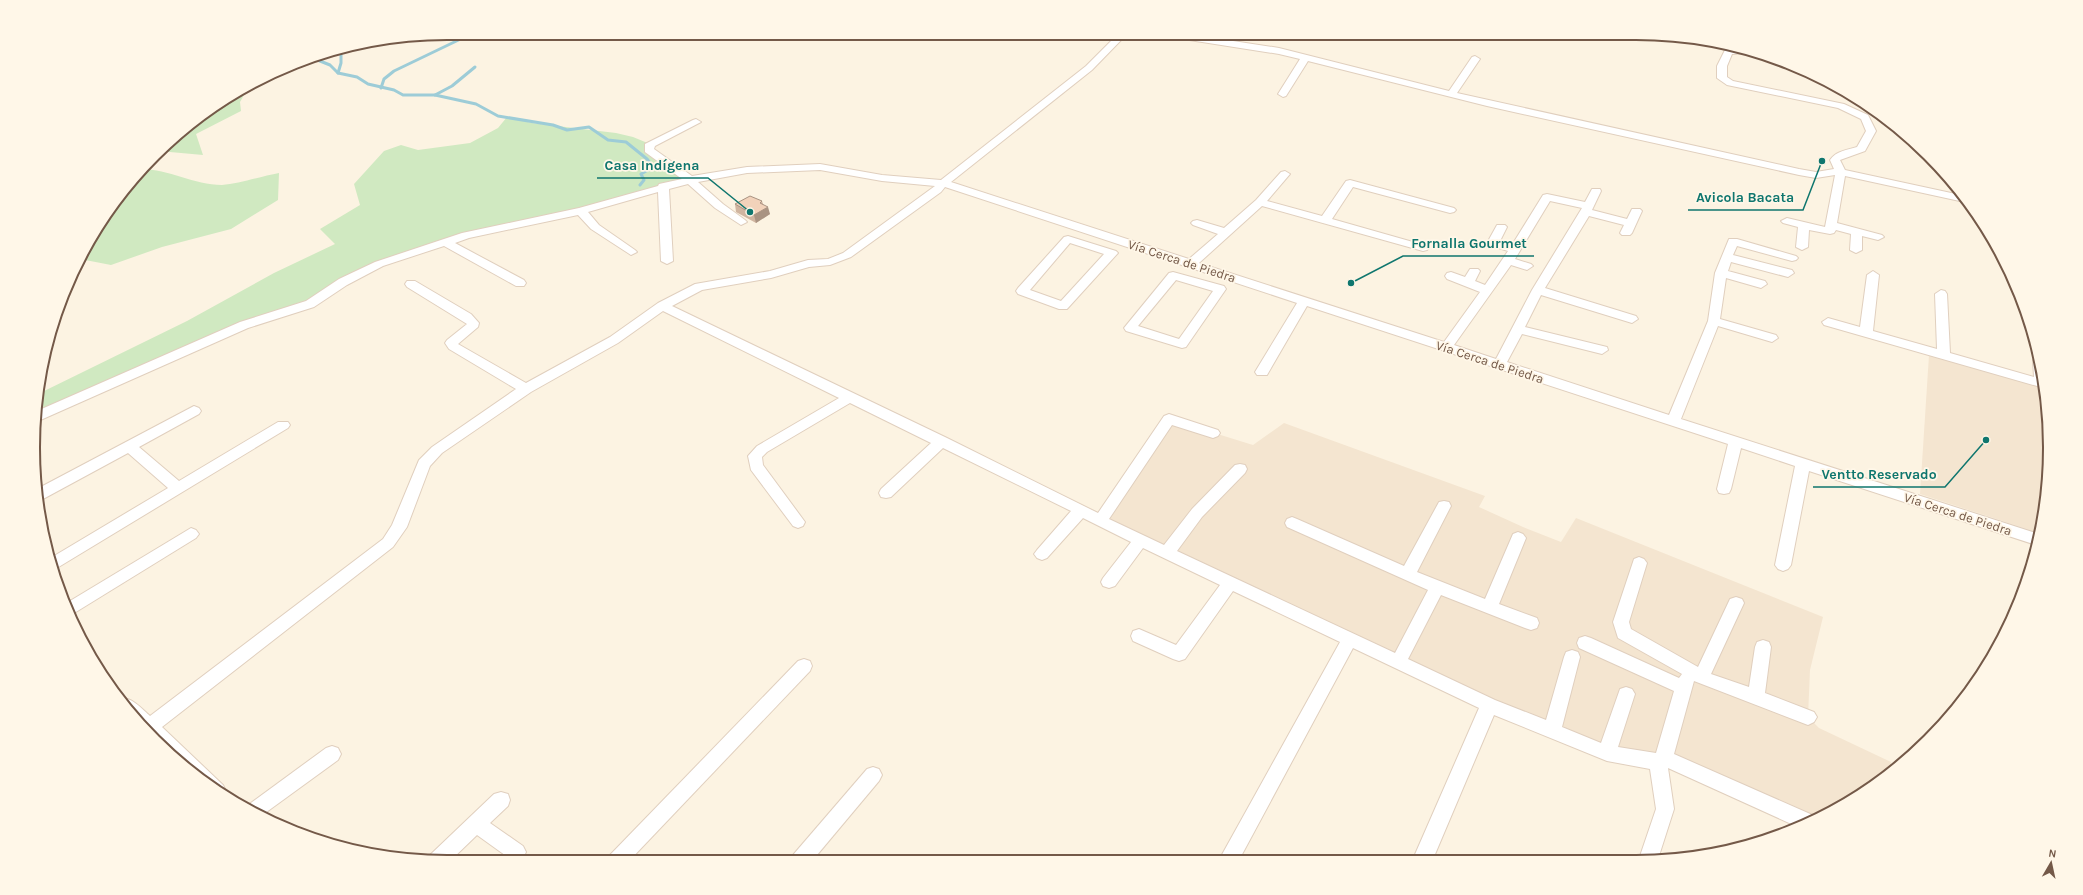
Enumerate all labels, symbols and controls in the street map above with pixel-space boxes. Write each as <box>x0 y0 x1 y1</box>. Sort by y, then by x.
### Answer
callout: Casa Indígena <box>597 152 708 178</box>
text: Casa Indígena <box>605 157 699 174</box>
callout: Avicola Bacata <box>1688 184 1803 210</box>
text: Avicola Bacata <box>1696 189 1794 206</box>
callout: Fornalla Gourmet <box>1403 230 1534 256</box>
text: Fornalla Gourmet <box>1411 235 1527 252</box>
street label: Vía Cerca de Piedra <box>1126 236 1238 286</box>
street label: Vía Cerca de Piedra <box>1434 337 1546 387</box>
callout: Ventto Reservado <box>1813 461 1945 487</box>
text: Ventto Reservado <box>1821 466 1937 483</box>
street label: Vía Cerca de Piedra <box>1902 489 2014 539</box>
north arrow <box>2031 843 2071 883</box>
text: N <box>2048 847 2057 861</box>

